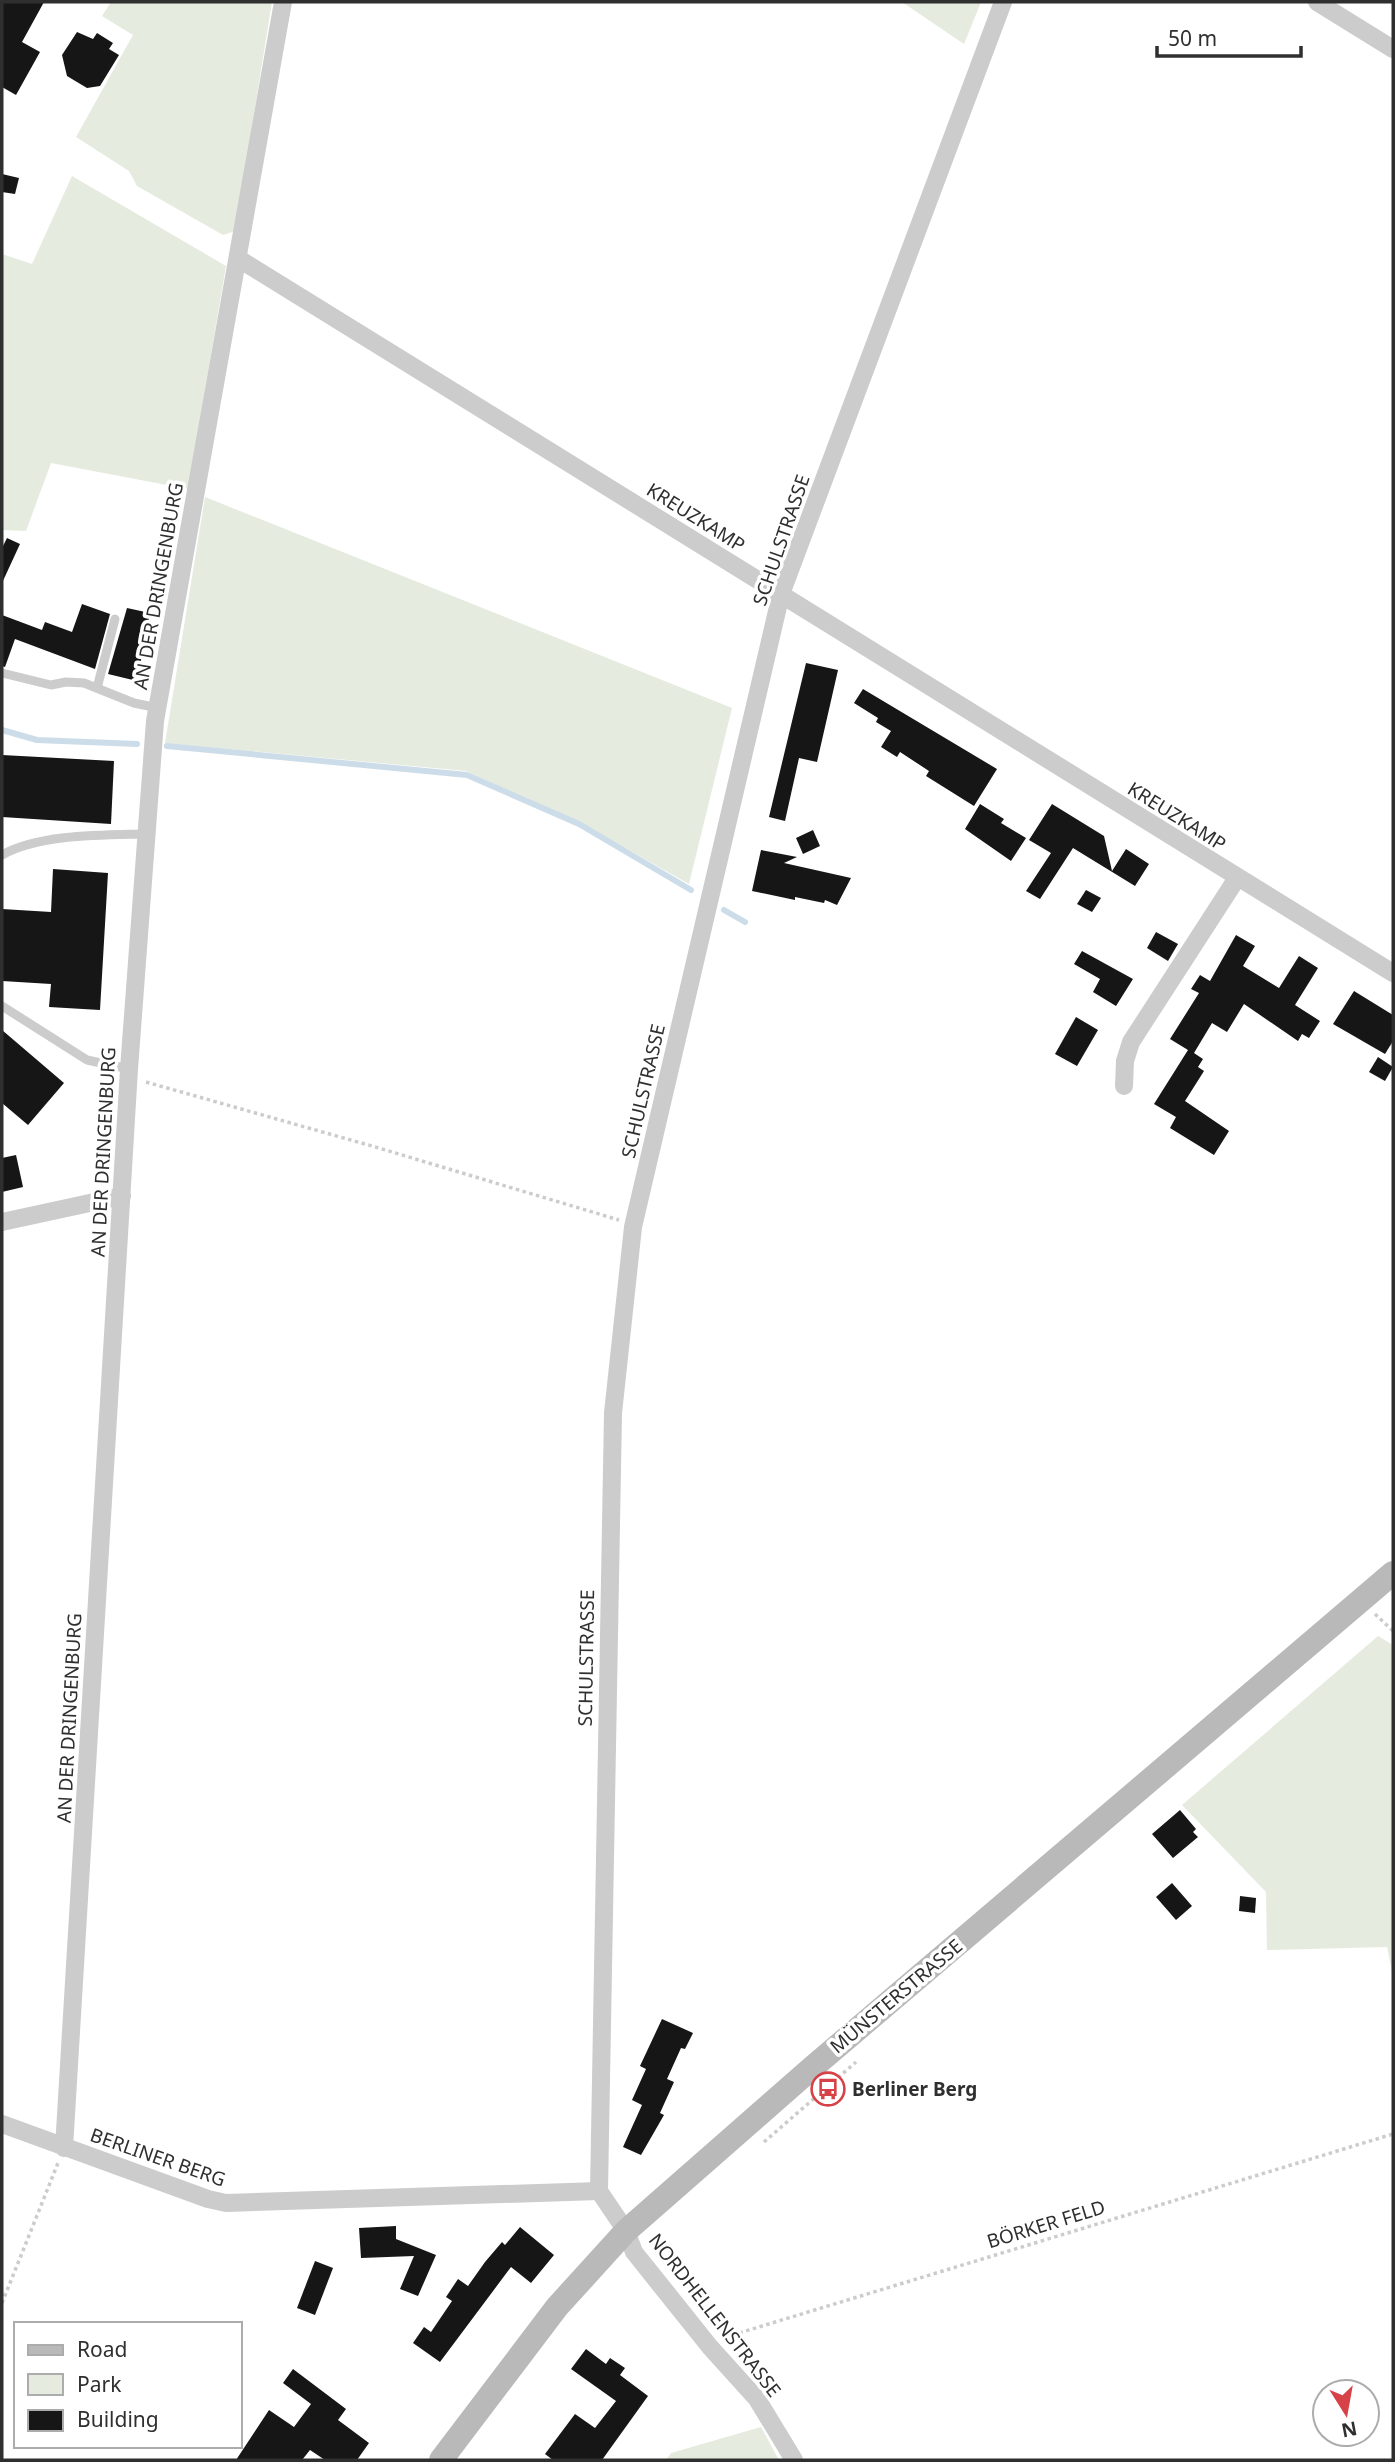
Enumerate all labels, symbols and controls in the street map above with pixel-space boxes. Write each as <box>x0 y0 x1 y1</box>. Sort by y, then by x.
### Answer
scale bar <box>1157 14 1300 58</box>
text: 50 m <box>1168 24 1217 52</box>
street label: SCHULSTRASSE <box>746 471 816 609</box>
street label: KREUZKAMP <box>642 476 750 558</box>
street label: AN DER DRINGENBURG <box>127 480 189 692</box>
street label: KREUZKAMP <box>1123 775 1231 857</box>
street label: SCHULSTRASSE <box>615 1021 671 1161</box>
street label: AN DER DRINGENBURG <box>85 1046 121 1258</box>
street label: SCHULSTRASSE <box>572 1589 600 1727</box>
street label: AN DER DRINGENBURG <box>51 1612 87 1824</box>
street label: MÜNSTERSTRASSE <box>824 1933 968 2059</box>
bus stop icon: Berliner Berg <box>809 2070 847 2108</box>
place label: Berliner Berg <box>852 2076 977 2102</box>
street label: BERLINER BERG <box>87 2122 229 2192</box>
street label: BÖRKER FELD <box>984 2194 1108 2254</box>
street label: NORDHELLENSTRASSE <box>643 2228 787 2402</box>
legend <box>14 2322 242 2448</box>
text: Road <box>77 2335 127 2363</box>
text: Park <box>77 2370 122 2398</box>
north arrow <box>1311 2378 1381 2448</box>
text: Building <box>77 2405 159 2433</box>
text: N <box>1339 2415 1359 2444</box>

